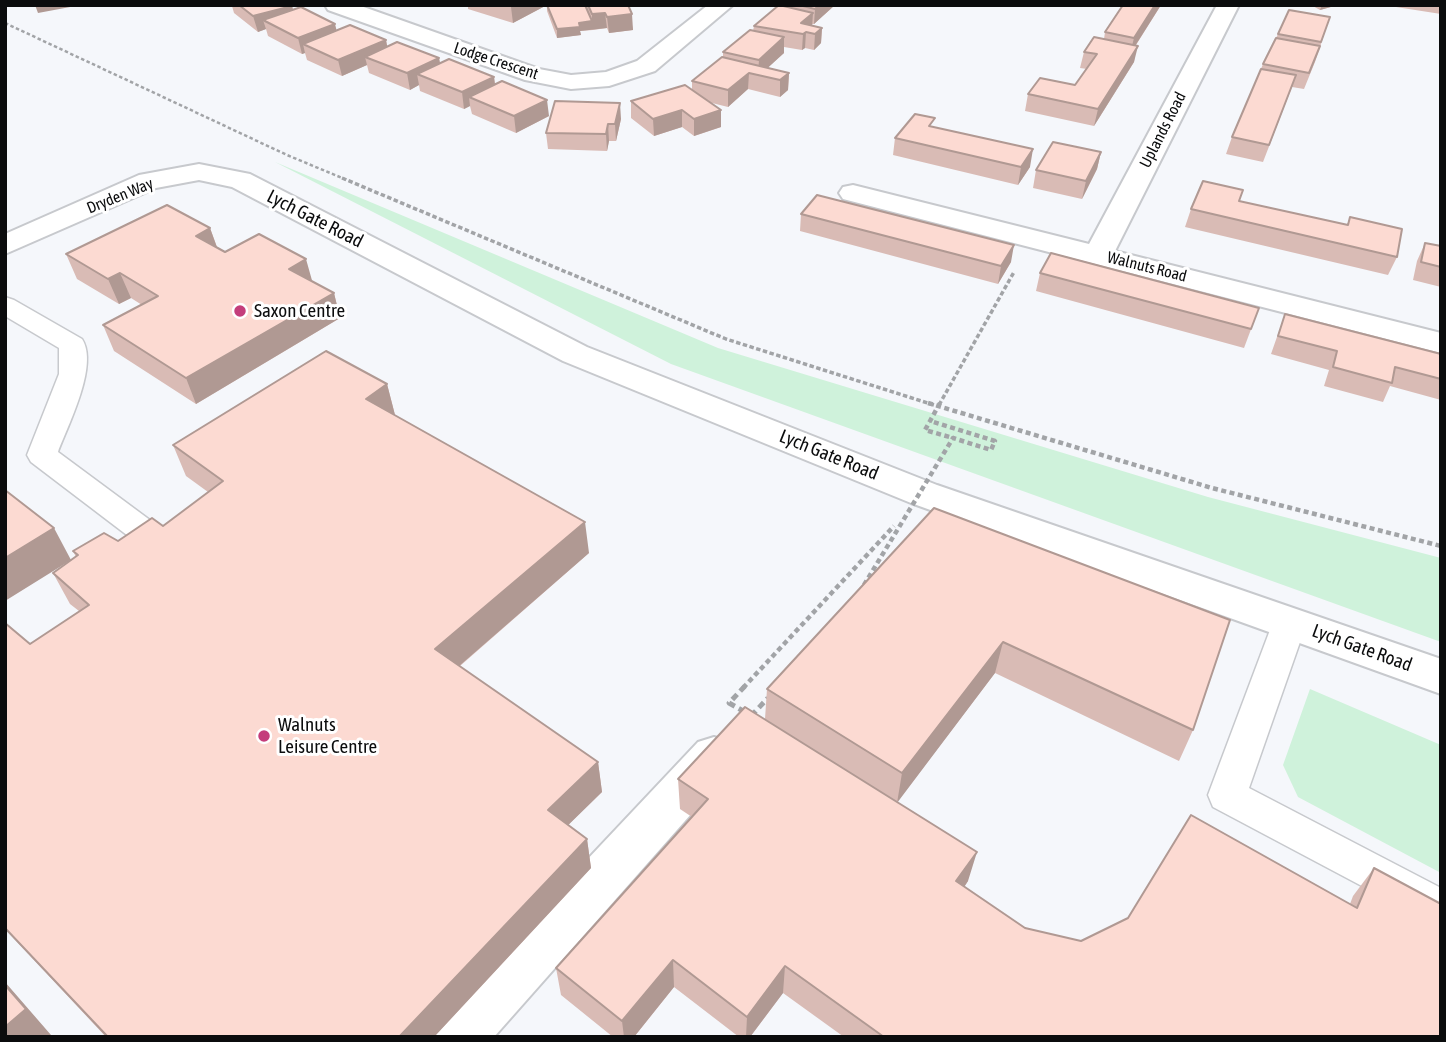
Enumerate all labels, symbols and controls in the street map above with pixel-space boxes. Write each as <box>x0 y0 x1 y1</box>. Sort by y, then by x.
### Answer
street label: Lodge Crescent <box>451 38 541 84</box>
street label: Uplands Road <box>1136 89 1190 171</box>
street label: Dryden Way <box>84 174 156 218</box>
street label: Lych Gate Road <box>263 185 367 253</box>
street label: Walnuts Road <box>1105 248 1189 286</box>
place label: Saxon Centre <box>254 300 345 322</box>
marker: Saxon Centre <box>232 303 248 319</box>
street label: Lych Gate Road <box>776 425 882 485</box>
street label: Lych Gate Road <box>1309 619 1415 677</box>
place label: Walnuts Leisure Centre <box>278 714 377 758</box>
marker: Walnuts Leisure Centre <box>256 728 272 744</box>

